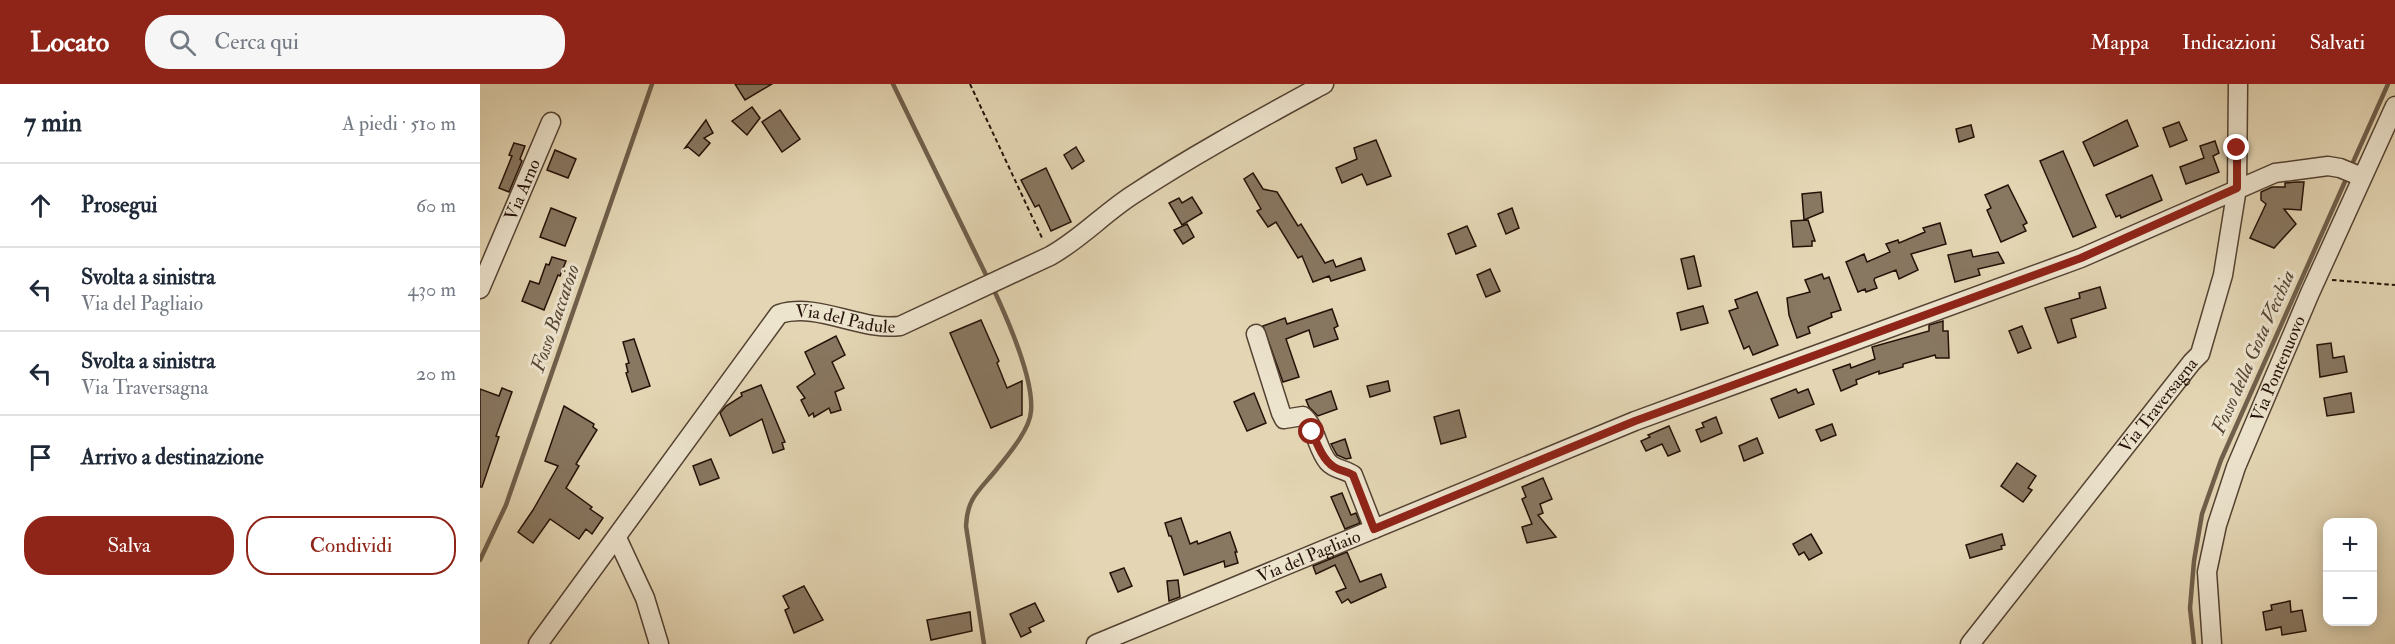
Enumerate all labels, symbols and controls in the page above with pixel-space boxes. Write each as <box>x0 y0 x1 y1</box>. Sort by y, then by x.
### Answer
search box <box>145 15 565 69</box>
text: Locato <box>30 25 109 60</box>
icon: search <box>166 26 199 59</box>
text: Cerca qui <box>214 28 299 56</box>
text: Mappa <box>2090 29 2149 56</box>
text: Indicazioni <box>2182 29 2276 56</box>
text: Salvati <box>2309 29 2365 56</box>
text: 7 min <box>24 107 82 139</box>
text: A piedi · 510 m <box>342 111 456 136</box>
route end <box>2223 134 2249 160</box>
street label: Via Arno <box>499 155 546 224</box>
icon: ahead <box>24 189 57 222</box>
text: Prosegui <box>81 191 157 219</box>
text: 60 m <box>416 193 456 218</box>
water label: Fosso Baccatoio <box>525 261 585 376</box>
text: Svolta a sinistra <box>81 263 215 291</box>
water label: Fosso della Gota Vecchia <box>2205 266 2300 438</box>
icon: left <box>24 273 57 306</box>
text: 430 m <box>408 277 456 302</box>
text: Via del Pagliaio <box>81 291 203 316</box>
street label: Via del Padule <box>795 299 896 338</box>
street label: Via Pontenuovo <box>2245 312 2311 425</box>
text: Svolta a sinistra <box>81 347 215 375</box>
street label: Via Traversagna <box>2113 352 2203 457</box>
icon: left <box>24 357 57 390</box>
text: 20 m <box>416 361 456 386</box>
text: Via Traversagna <box>81 375 209 400</box>
route start <box>1298 418 1324 444</box>
icon: arrive <box>24 441 57 474</box>
text: Arrivo a destinazione <box>81 443 264 471</box>
button: Salva <box>24 516 234 575</box>
button: Condividi <box>246 516 456 575</box>
map controls <box>2323 518 2377 626</box>
button: + <box>2323 518 2377 572</box>
street label: Via del Pagliaio <box>1253 524 1364 588</box>
button: − <box>2323 572 2377 626</box>

